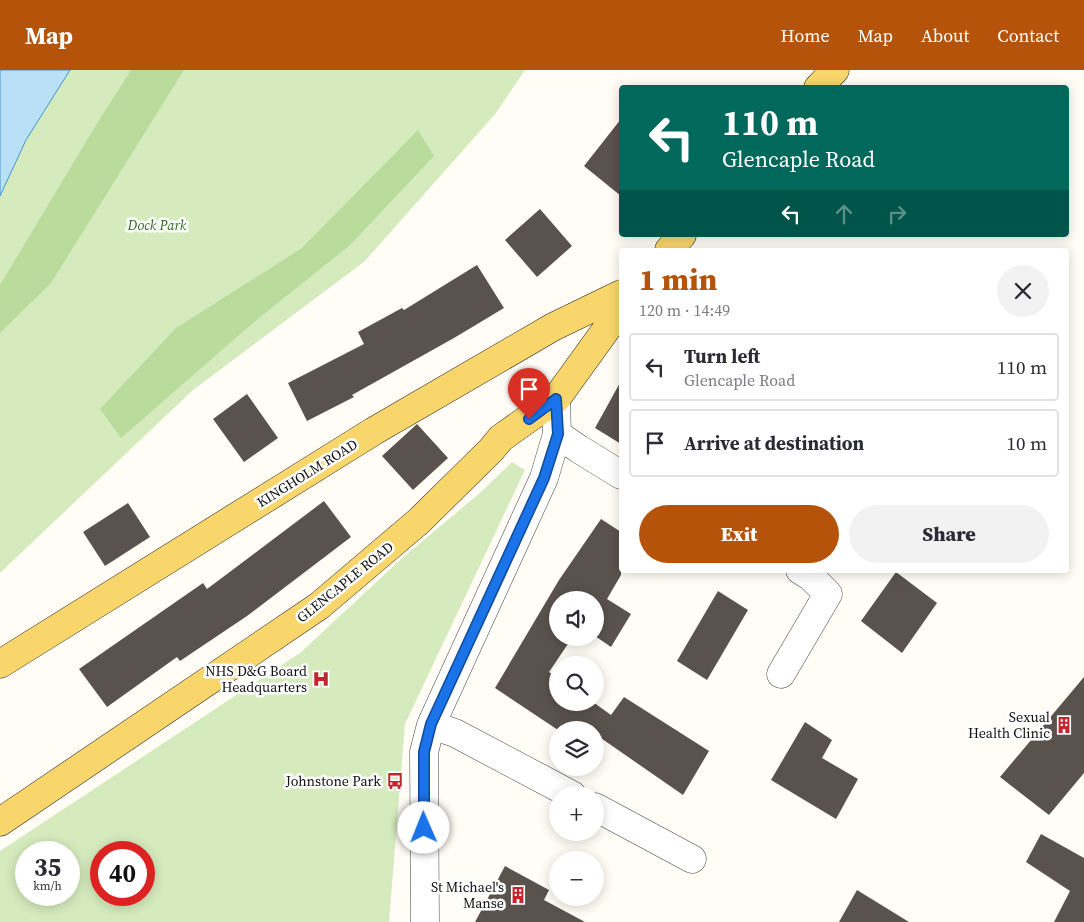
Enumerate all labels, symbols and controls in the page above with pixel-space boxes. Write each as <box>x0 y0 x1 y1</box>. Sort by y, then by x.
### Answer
text: Map <box>25 19 73 52</box>
text: Home <box>781 23 830 48</box>
text: Map <box>858 23 893 48</box>
text: About <box>921 23 969 48</box>
text: Contact <box>997 23 1059 48</box>
text: 110 m <box>722 99 818 147</box>
icon: left <box>639 105 704 170</box>
text: Glencaple Road <box>722 144 875 174</box>
icon: left <box>777 200 805 228</box>
icon: ahead <box>830 200 858 228</box>
icon: right <box>883 200 911 228</box>
park label: Dock Park <box>127 215 187 235</box>
text: 1 min <box>639 259 717 300</box>
button: close <box>997 265 1049 317</box>
text: 120 m · 14:49 <box>639 299 730 321</box>
text: Turn left <box>684 343 760 369</box>
icon: left <box>641 353 669 381</box>
text: 110 m <box>997 354 1047 380</box>
pin <box>508 368 550 419</box>
text: Glencaple Road <box>684 369 795 391</box>
icon: arrive <box>515 375 543 403</box>
icon: arrive <box>641 429 669 457</box>
text: Arrive at destination <box>684 430 864 456</box>
text: 10 m <box>1006 430 1047 456</box>
street label: KINGHOLM ROAD <box>253 434 361 512</box>
button: Exit <box>639 505 839 563</box>
button: Share <box>849 505 1049 563</box>
street label: GLENCAPLE ROAD <box>292 537 398 627</box>
map controls <box>549 591 604 906</box>
button: sound <box>549 591 604 646</box>
button: search <box>549 656 604 711</box>
place label: NHS D&G Board Headquarters <box>205 661 307 697</box>
hospital icon: NHS D&G Board Headquarters <box>311 669 331 689</box>
place label: Sexual Health Clinic <box>968 707 1050 743</box>
building icon: Sexual Health Clinic <box>1054 715 1074 735</box>
button: layers <box>549 721 604 776</box>
place label: Johnstone Park <box>285 771 381 791</box>
bus stop icon: Johnstone Park <box>385 771 405 791</box>
button: + <box>549 786 604 841</box>
position arrow <box>397 801 449 853</box>
speed limit sign: 40 <box>90 841 155 906</box>
text: 35 <box>34 850 61 884</box>
button: − <box>549 851 604 906</box>
place label: St Michael's Manse <box>431 877 504 913</box>
text: km/h <box>33 878 62 894</box>
building icon: St Michael's Manse <box>508 885 528 905</box>

